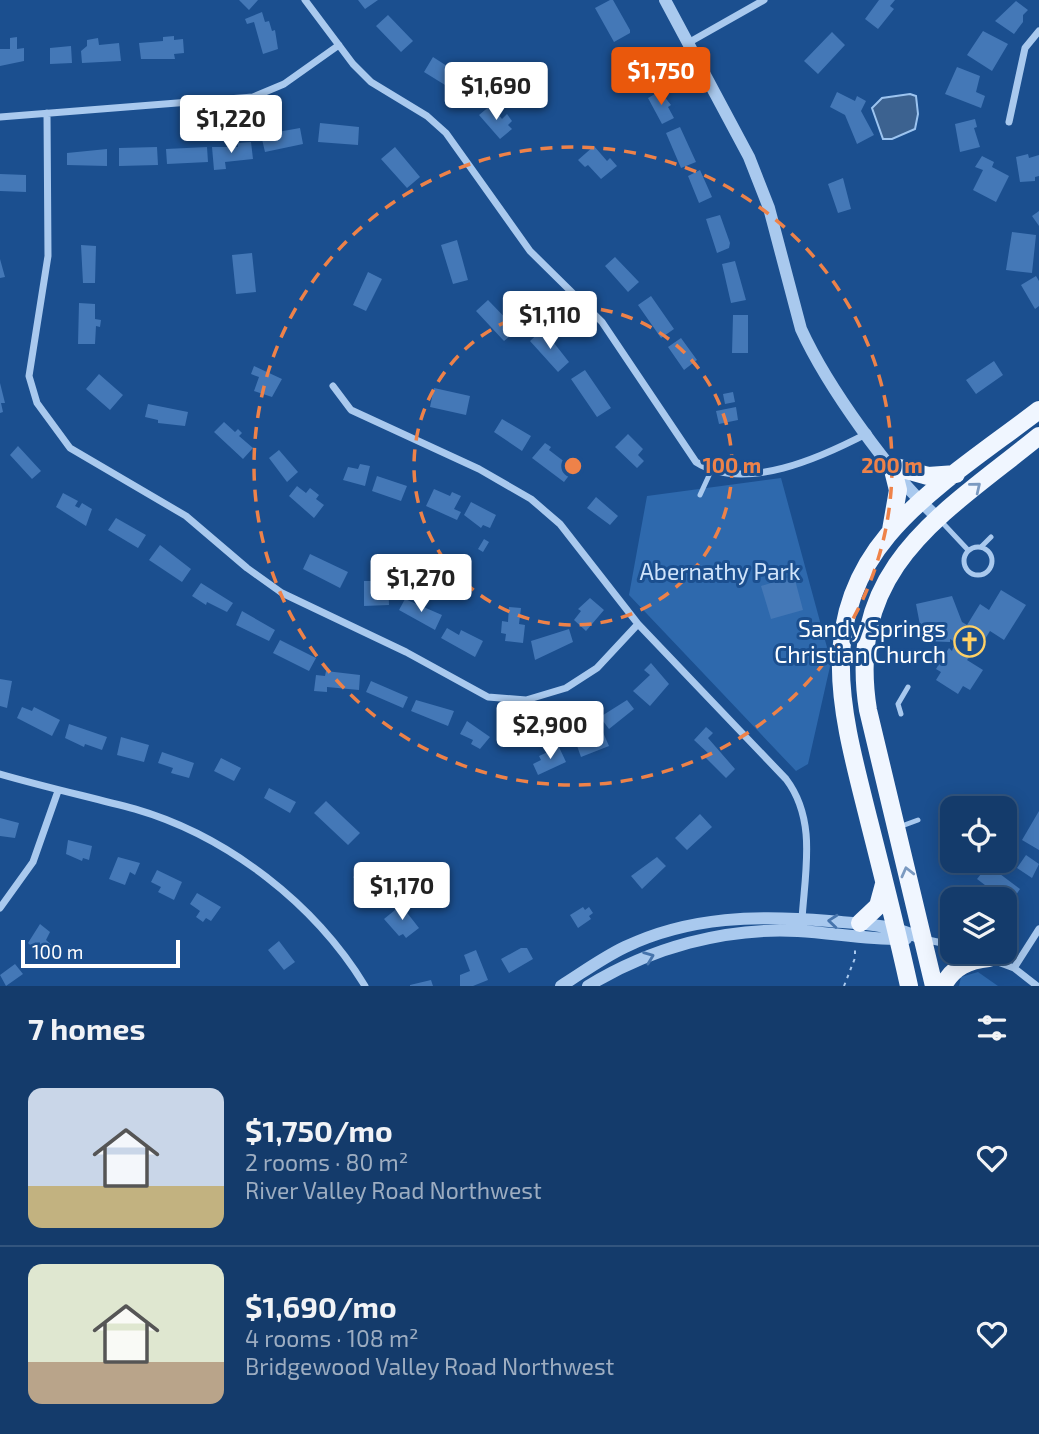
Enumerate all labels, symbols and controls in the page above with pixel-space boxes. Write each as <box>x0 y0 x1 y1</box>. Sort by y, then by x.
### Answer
pin: $1,750 <box>604 48 718 107</box>
text: $1,750 <box>627 56 695 84</box>
pin: $1,690 <box>439 62 553 122</box>
text: $1,690 <box>461 71 531 99</box>
pin: $1,220 <box>174 96 288 155</box>
text: $1,220 <box>196 104 266 132</box>
pin: $1,110 <box>493 292 607 351</box>
text: $1,110 <box>519 300 581 328</box>
text: 100 m <box>703 452 761 477</box>
text: 200 m <box>861 452 923 477</box>
centre of rings <box>561 454 585 478</box>
one-way arrow <box>968 483 980 496</box>
pin: $1,270 <box>364 554 478 614</box>
park label: Abernathy Park <box>640 557 801 585</box>
text: $1,270 <box>387 563 455 591</box>
place label: Sandy Springs Christian Church <box>774 614 946 668</box>
church icon: Sandy Springs Christian Church <box>952 624 986 658</box>
pin: $2,900 <box>493 702 607 761</box>
text: $2,900 <box>513 710 587 738</box>
map controls <box>940 796 1017 964</box>
button: locate <box>940 796 1017 873</box>
pin: $1,170 <box>345 862 459 922</box>
one-way arrow <box>901 866 915 878</box>
text: $1,170 <box>370 871 434 899</box>
button: layers <box>940 887 1017 964</box>
one-way arrow <box>827 914 838 929</box>
scale bar <box>21 937 180 969</box>
text: 100 m <box>32 940 83 963</box>
one-way arrow <box>643 951 655 965</box>
icon: filters <box>973 1009 1011 1047</box>
text: 7 homes <box>28 1010 145 1046</box>
text: $1,750/mo <box>245 1112 393 1148</box>
icon: home <box>84 1116 168 1200</box>
icon: heart <box>973 1139 1011 1177</box>
text: 2 rooms · 80 m² <box>245 1148 408 1176</box>
text: River Valley Road Northwest <box>245 1176 542 1204</box>
text: $1,690/mo <box>245 1288 397 1324</box>
icon: home <box>84 1292 168 1376</box>
icon: heart <box>973 1315 1011 1353</box>
text: 4 rooms · 108 m² <box>245 1324 419 1352</box>
text: Bridgewood Valley Road Northwest <box>245 1352 614 1380</box>

